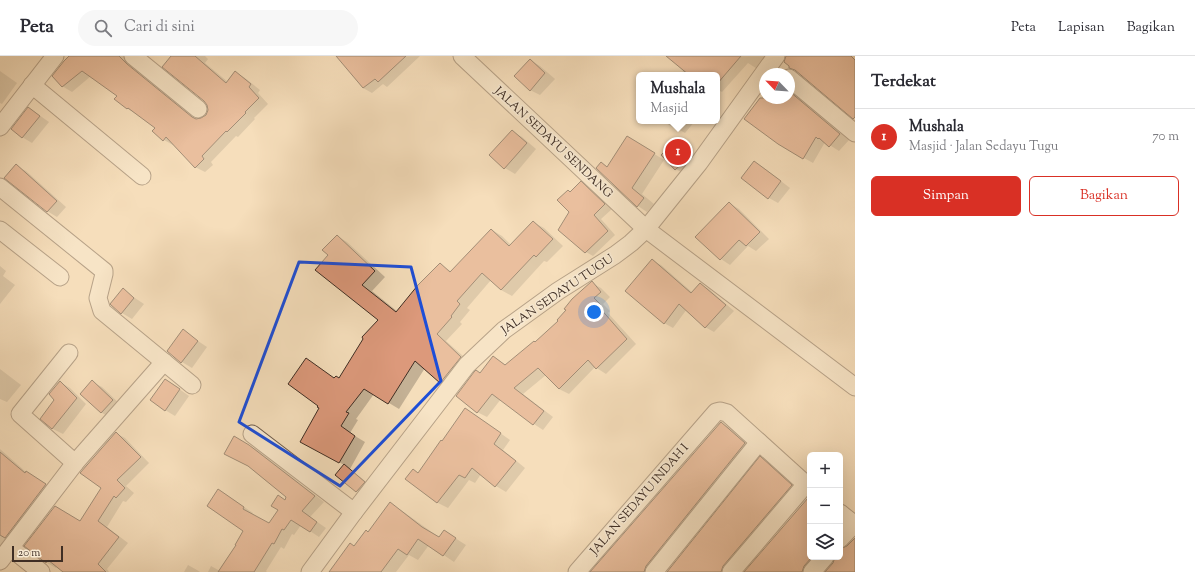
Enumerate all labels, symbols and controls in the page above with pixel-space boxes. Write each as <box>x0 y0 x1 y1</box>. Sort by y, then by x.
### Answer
search box <box>78 10 358 46</box>
text: Peta <box>20 14 54 41</box>
icon: search <box>92 17 114 39</box>
text: Cari di sini <box>124 17 195 38</box>
text: Peta <box>1011 18 1036 38</box>
text: Lapisan <box>1058 18 1105 38</box>
text: Bagikan <box>1127 18 1175 38</box>
north arrow <box>759 68 795 104</box>
text: Terdekat <box>871 70 936 94</box>
popup <box>636 72 720 124</box>
text: Mushala <box>651 79 705 100</box>
street label: JALAN SEDAYU SENDANG <box>489 82 617 203</box>
text: Masjid <box>651 100 688 118</box>
text: Mushala <box>909 117 964 138</box>
text: 1 <box>882 128 886 146</box>
text: 70 m <box>1152 128 1179 146</box>
pin: 1 <box>665 137 691 167</box>
text: Masjid · Jalan Sedayu Tugu <box>909 138 1058 156</box>
button: Simpan <box>871 176 1021 216</box>
button: Bagikan <box>1029 176 1179 216</box>
street label: JALAN SEDAYU TUGU <box>497 250 618 340</box>
your location <box>584 302 604 322</box>
street label: JALAN SEDAYU INDAH I <box>586 440 693 560</box>
map controls <box>807 452 843 560</box>
button: + <box>807 452 843 488</box>
button: − <box>807 488 843 524</box>
button: layers <box>807 524 843 560</box>
scale bar <box>12 544 63 563</box>
text: 20 m <box>18 545 40 561</box>

